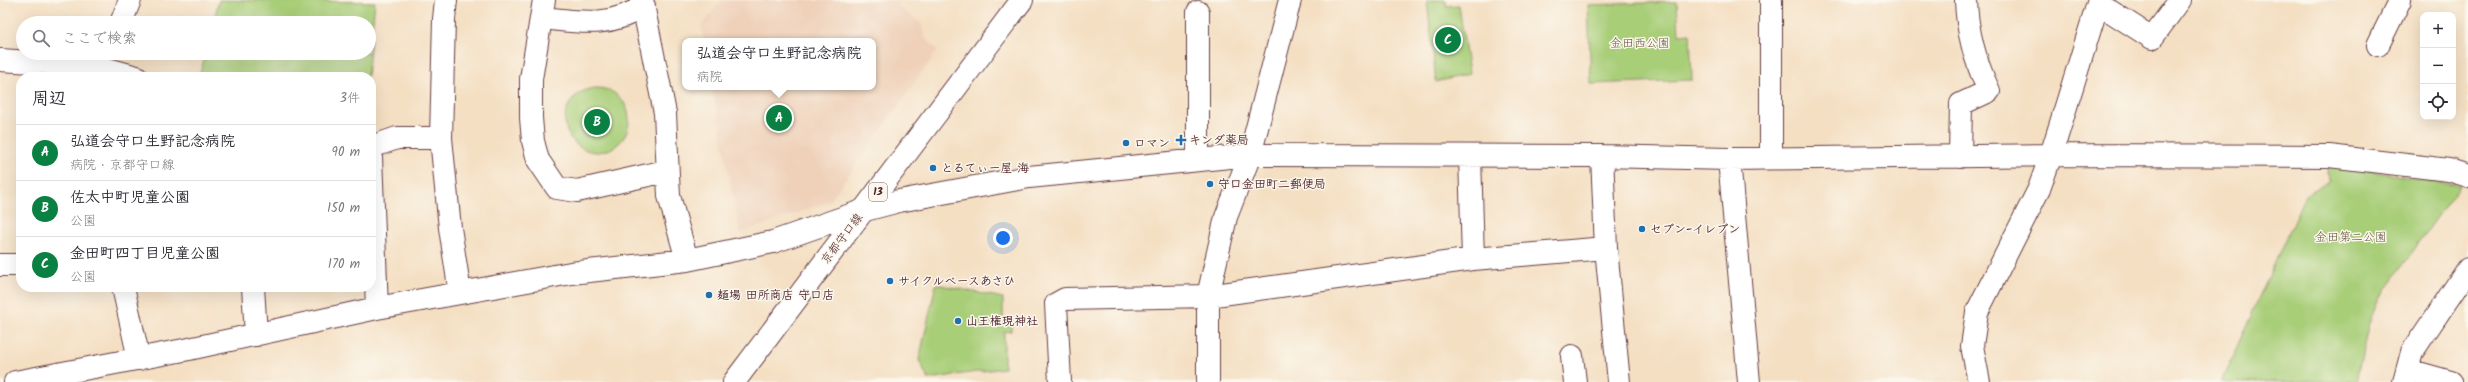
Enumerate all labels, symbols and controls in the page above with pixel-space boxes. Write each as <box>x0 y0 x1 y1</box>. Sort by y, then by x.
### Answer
map controls <box>2420 12 2456 120</box>
button: + <box>2420 12 2456 48</box>
search box <box>16 16 376 60</box>
pin: C <box>1435 25 1461 55</box>
icon: search <box>30 27 52 49</box>
text: ここで検索 <box>62 27 137 51</box>
park label: 金田西公園 <box>1610 34 1670 53</box>
popup <box>682 38 876 90</box>
text: 弘道会守口生野記念病院 <box>696 42 862 66</box>
button: − <box>2420 48 2456 84</box>
text: 病院 <box>696 67 723 88</box>
button: locate <box>2420 84 2456 120</box>
text: 周辺 <box>32 86 66 113</box>
text: 3件 <box>340 88 360 109</box>
pin: A <box>766 103 792 133</box>
pin: B <box>584 107 610 137</box>
text: 弘道会守口生野記念病院 <box>70 130 235 154</box>
place label: キンダ薬局 <box>1189 131 1249 150</box>
place label: ロマン <box>1134 134 1170 153</box>
marker: キンダ薬局 <box>1176 135 1186 145</box>
marker: ロマン <box>1121 138 1131 148</box>
text: A <box>41 142 49 163</box>
text: 90 m <box>332 142 360 163</box>
text: 病院 · 京都守口線 <box>70 155 175 176</box>
place label: とるてぃー屋 海 <box>941 159 1029 178</box>
marker: とるてぃー屋 海 <box>928 163 938 173</box>
place label: 守口金田町二郵便局 <box>1218 175 1326 194</box>
marker: 守口金田町二郵便局 <box>1205 179 1215 189</box>
road number: 13 <box>869 183 887 201</box>
text: 佐太中町児童公園 <box>70 186 190 210</box>
text: B <box>41 198 49 219</box>
text: 150 m <box>327 198 360 219</box>
street label: 京都守口線 <box>816 209 868 269</box>
text: 公園 <box>70 211 96 232</box>
place label: セブン-イレブン <box>1650 220 1740 239</box>
marker: セブン-イレブン <box>1637 224 1647 234</box>
your location <box>993 228 1013 248</box>
park label: 金田第二公園 <box>2315 228 2387 247</box>
text: 金田町四丁目児童公園 <box>70 242 220 266</box>
text: C <box>41 254 49 275</box>
text: 170 m <box>328 254 360 275</box>
text: 公園 <box>70 267 96 288</box>
place label: サイクルベースあさひ <box>898 272 1015 291</box>
marker: サイクルベースあさひ <box>885 276 895 286</box>
place label: 麺場 田所商店 守口店 <box>717 286 834 305</box>
marker: 麺場 田所商店 守口店 <box>704 290 714 300</box>
place label: 山王権現神社 <box>966 312 1038 331</box>
marker: 山王権現神社 <box>953 316 963 326</box>

